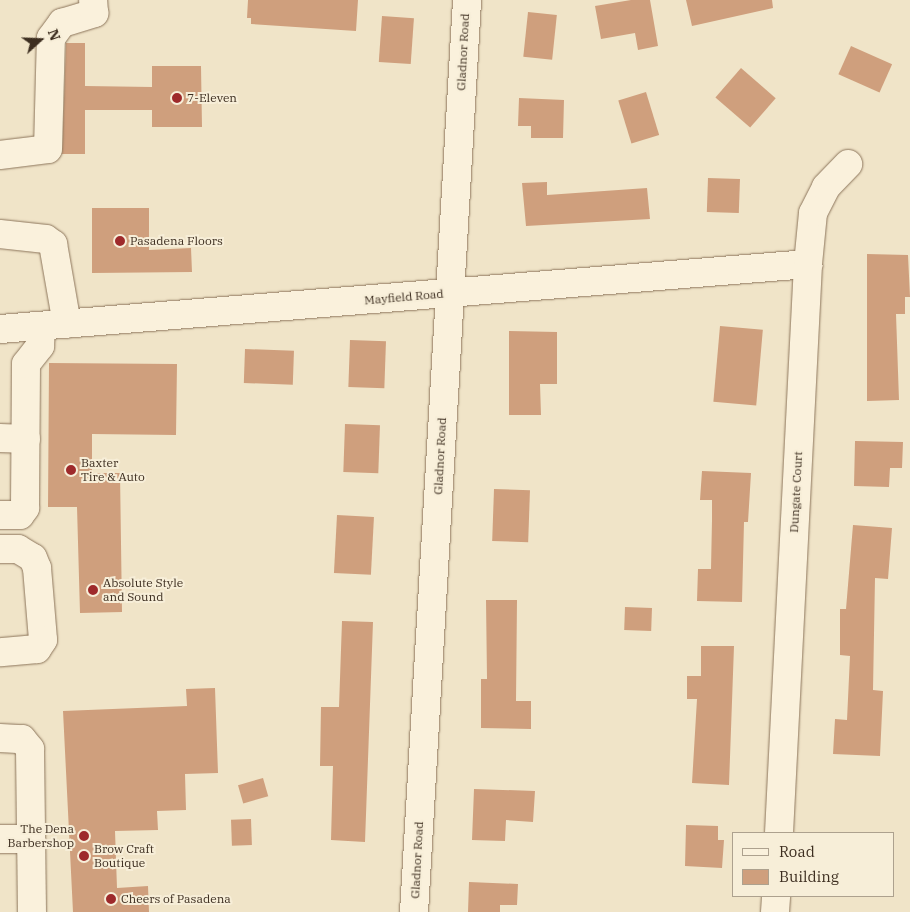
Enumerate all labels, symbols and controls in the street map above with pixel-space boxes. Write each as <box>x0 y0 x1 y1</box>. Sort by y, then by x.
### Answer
street label: Gladnor Road <box>454 13 472 91</box>
north arrow <box>15 15 65 65</box>
text: N <box>44 27 64 43</box>
place label: 7-Eleven <box>187 91 237 105</box>
marker: 7-Eleven <box>171 92 183 104</box>
place label: Pasadena Floors <box>130 234 223 248</box>
marker: Pasadena Floors <box>114 235 126 247</box>
street label: Mayfield Road <box>364 286 444 308</box>
street label: Gladnor Road <box>431 417 449 495</box>
street label: Dungate Court <box>787 451 805 533</box>
place label: Baxter Tire & Auto <box>81 456 145 484</box>
marker: Baxter Tire & Auto <box>65 464 77 476</box>
place label: Absolute Style and Sound <box>103 576 183 604</box>
marker: Absolute Style and Sound <box>87 584 99 596</box>
street label: Gladnor Road <box>408 821 426 899</box>
place label: The Dena Barbershop <box>8 822 74 850</box>
marker: The Dena Barbershop <box>78 830 90 842</box>
legend <box>732 832 895 897</box>
place label: Brow Craft Boutique <box>94 842 154 870</box>
text: Road <box>779 842 815 861</box>
marker: Brow Craft Boutique <box>78 850 90 862</box>
text: Building <box>779 867 839 886</box>
place label: Cheers of Pasadena <box>121 892 231 906</box>
marker: Cheers of Pasadena <box>105 893 117 905</box>

